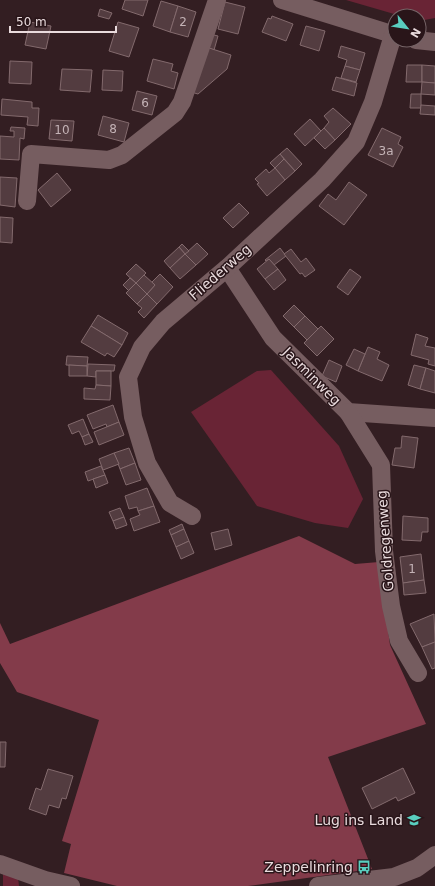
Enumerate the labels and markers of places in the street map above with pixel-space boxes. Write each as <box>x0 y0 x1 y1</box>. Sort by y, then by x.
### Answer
place label: Lug ins Land <box>315 812 403 828</box>
school or university icon: Lug ins Land <box>406 812 422 828</box>
place label: Zeppelinring <box>264 859 353 875</box>
bus stop icon: Zeppelinring <box>356 859 372 875</box>

